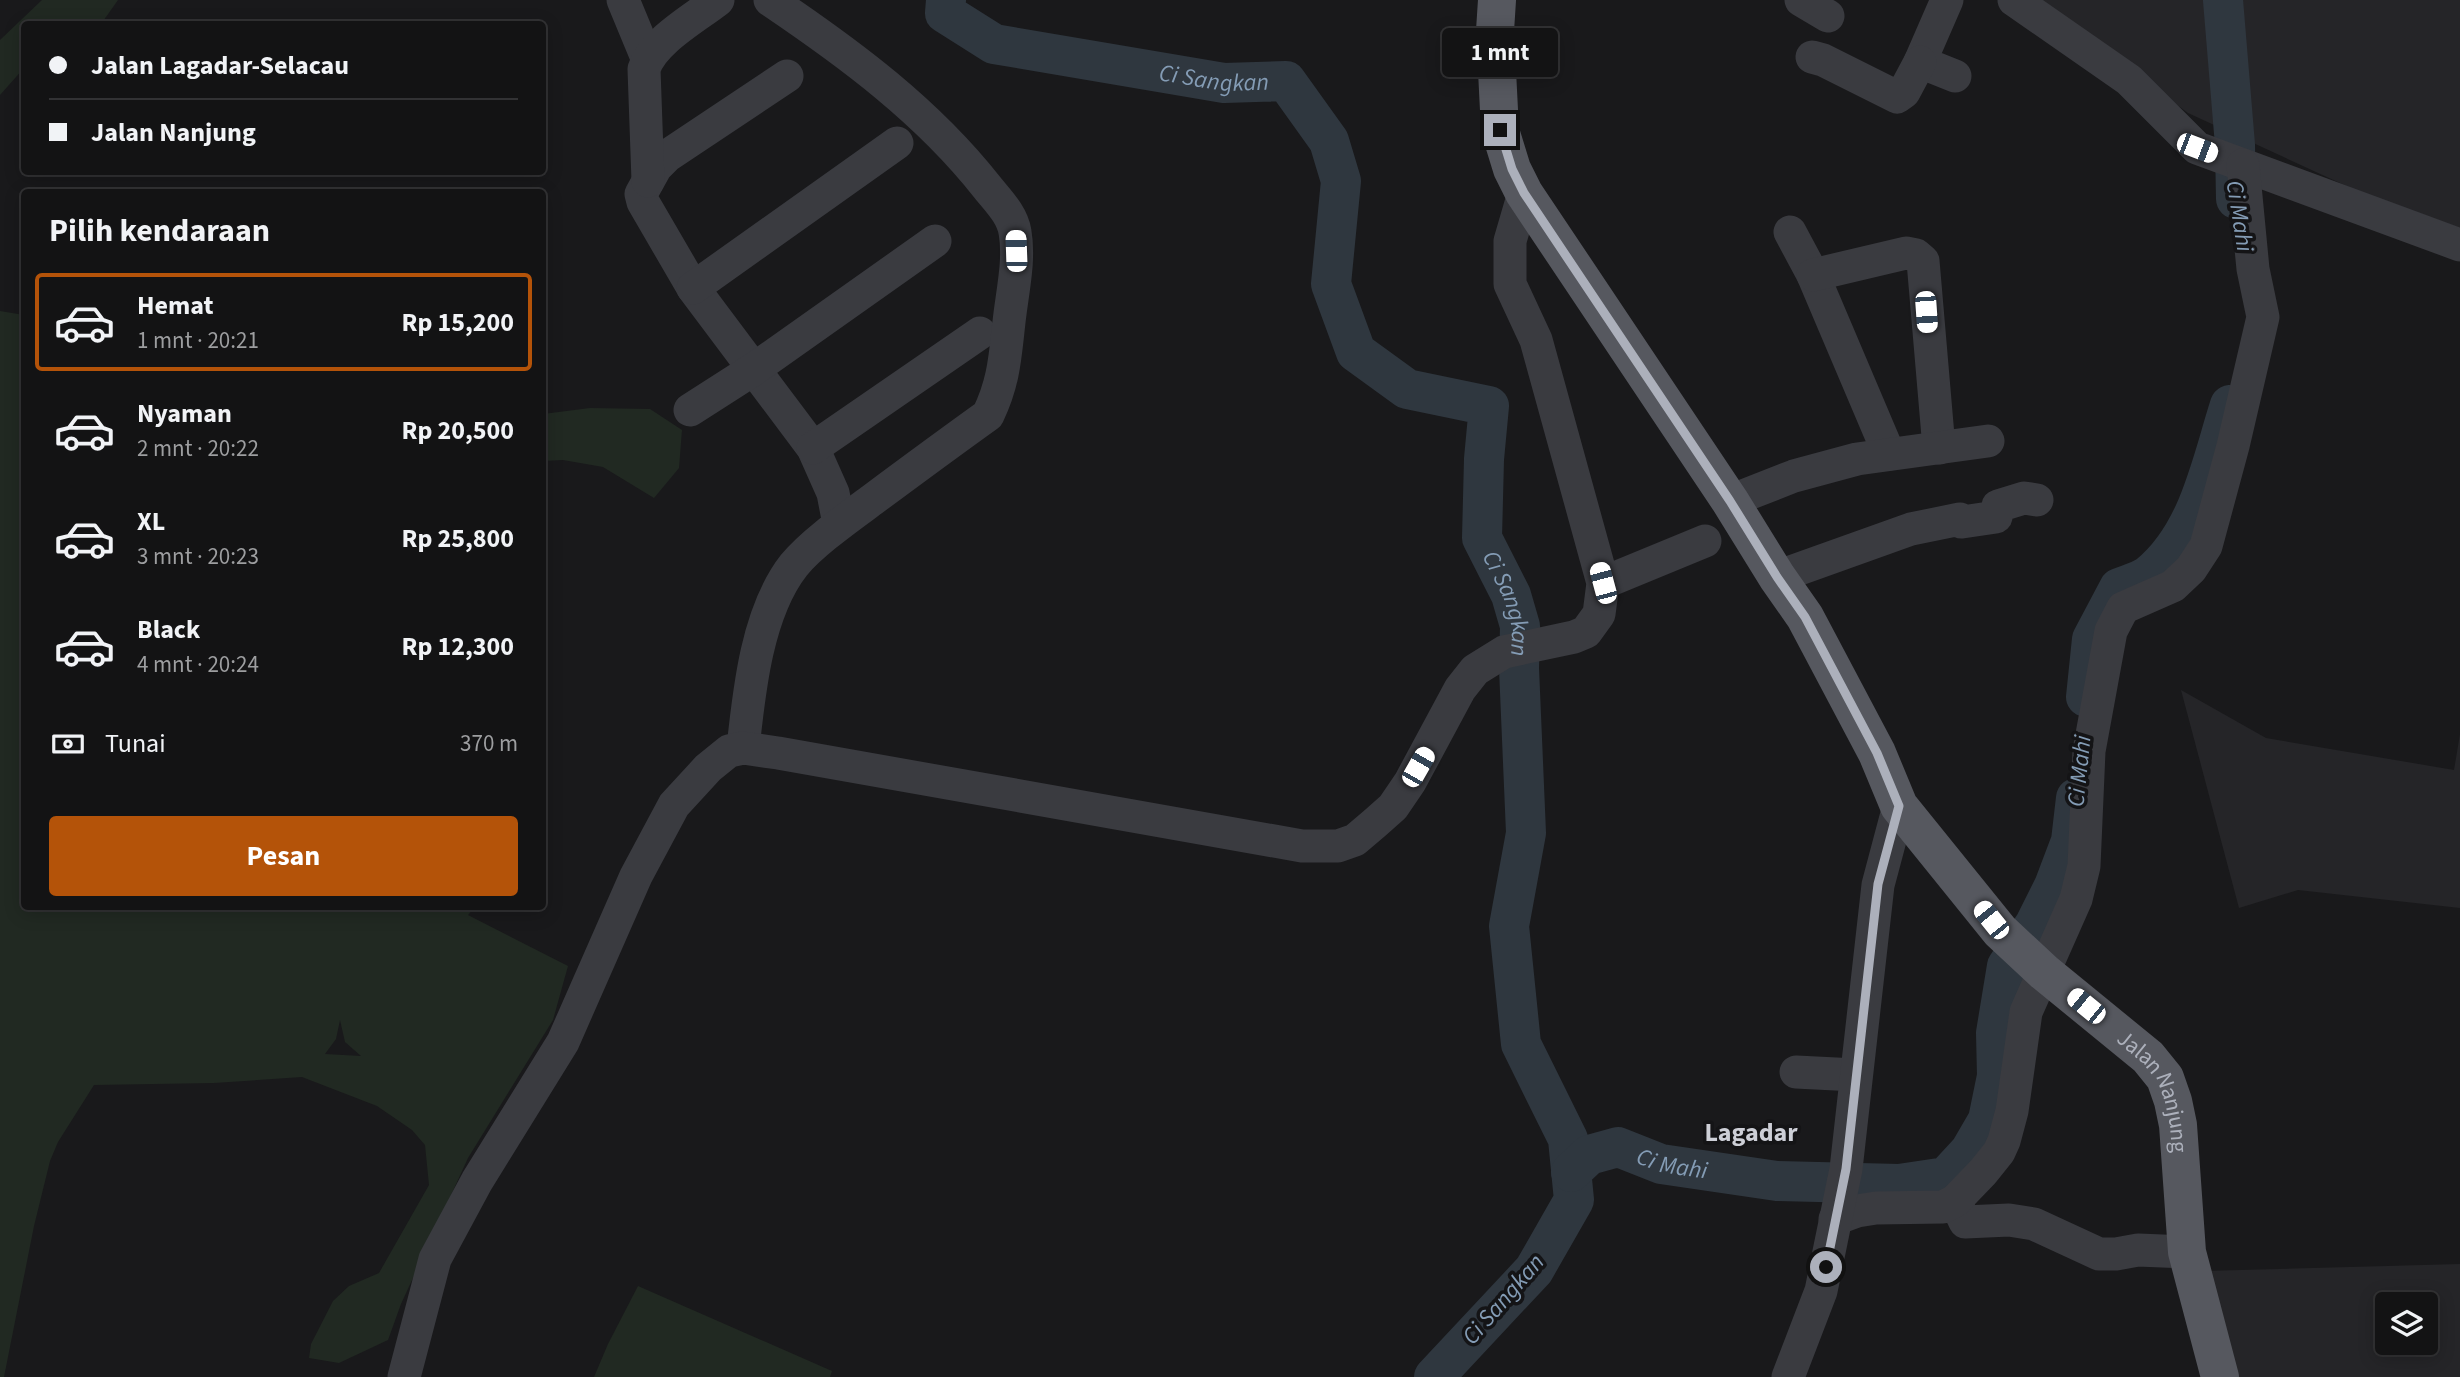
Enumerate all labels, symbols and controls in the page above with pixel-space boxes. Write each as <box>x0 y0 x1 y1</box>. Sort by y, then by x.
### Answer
callout: 1 mnt <box>1442 29 1558 78</box>
text: 1 mnt <box>1471 36 1529 69</box>
text: Jalan Lagadar-Selacau <box>91 47 349 84</box>
water label: Ci Sangkan <box>1156 55 1270 101</box>
text: Jalan Nanjung <box>91 114 256 151</box>
route end <box>1484 114 1516 146</box>
car <box>2174 131 2221 165</box>
water label: Ci Mahi <box>2217 178 2262 255</box>
text: Pilih kendaraan <box>49 208 270 254</box>
car <box>1005 230 1028 272</box>
text: Hemat <box>137 287 213 324</box>
car <box>1915 290 1938 334</box>
icon: car <box>53 291 116 354</box>
text: Rp 15,200 <box>402 304 514 341</box>
text: 1 mnt · 20:21 <box>137 324 259 357</box>
text: Nyaman <box>137 395 232 432</box>
icon: car <box>53 399 116 462</box>
text: Rp 20,500 <box>402 412 514 449</box>
text: 2 mnt · 20:22 <box>137 432 259 465</box>
text: XL <box>137 503 165 540</box>
icon: car <box>53 507 116 570</box>
text: Rp 25,800 <box>402 520 514 557</box>
text: 3 mnt · 20:23 <box>137 540 259 573</box>
water label: Ci Sangkan <box>1473 544 1538 657</box>
car <box>1588 560 1619 606</box>
text: Black <box>137 611 200 648</box>
icon: car <box>53 615 116 678</box>
text: Rp 12,300 <box>402 628 514 665</box>
text: 4 mnt · 20:24 <box>137 648 259 681</box>
icon: cash <box>49 725 87 763</box>
text: Tunai <box>105 725 166 762</box>
text: 370 m <box>460 727 518 760</box>
water label: Ci Mahi <box>2058 733 2101 809</box>
car <box>1399 744 1438 790</box>
button: Pesan <box>49 816 518 896</box>
car <box>1970 897 2013 943</box>
car <box>2064 985 2109 1027</box>
street label: Jalan Nanjung <box>2110 1022 2196 1154</box>
district label: Lagadar <box>1704 1114 1798 1151</box>
water label: Ci Mahi <box>1631 1139 1710 1189</box>
water label: Ci Sangkan <box>1454 1246 1553 1353</box>
route start <box>1810 1251 1842 1283</box>
map controls <box>2375 1292 2438 1355</box>
button: layers <box>2375 1292 2438 1355</box>

